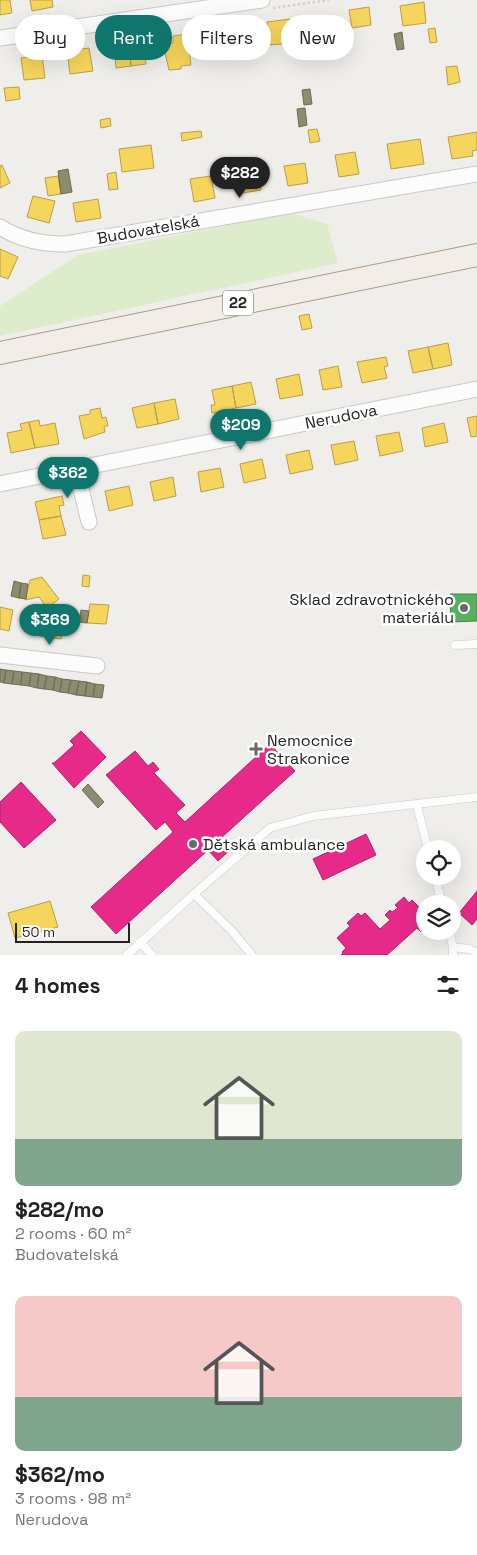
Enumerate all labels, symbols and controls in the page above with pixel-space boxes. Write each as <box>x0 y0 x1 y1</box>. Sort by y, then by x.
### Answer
chip: Buy <box>15 15 85 60</box>
chip: Rent <box>95 15 172 60</box>
chip: Filters <box>182 15 271 60</box>
chip: New <box>281 15 354 60</box>
pin: $282 <box>210 156 270 199</box>
text: $282 <box>221 162 259 183</box>
street label: Budovatelská <box>95 210 201 249</box>
road number: 22 <box>223 290 253 316</box>
street label: Nerudova <box>303 399 379 434</box>
pin: $209 <box>211 408 271 451</box>
text: $209 <box>221 414 261 435</box>
pin: $362 <box>38 456 98 499</box>
text: $362 <box>49 462 87 483</box>
place label: Sklad zdravotnického materiálu <box>290 589 454 628</box>
marker: Sklad zdravotnického materiálu <box>458 602 470 614</box>
pin: $369 <box>20 604 80 646</box>
text: $369 <box>30 609 70 630</box>
place label: Nemocnice Strakonice <box>267 730 353 769</box>
marker: Nemocnice Strakonice <box>249 742 263 756</box>
place label: Dětská ambulance <box>203 834 345 855</box>
marker: Dětská ambulance <box>187 838 199 850</box>
map controls <box>416 840 461 940</box>
button: locate <box>416 840 461 885</box>
button: layers <box>416 895 461 940</box>
scale bar <box>15 920 130 943</box>
text: 50 m <box>22 923 55 941</box>
icon: filters <box>434 971 462 999</box>
text: 4 homes <box>15 972 101 999</box>
icon: home <box>194 1063 284 1153</box>
text: $282/mo <box>15 1196 104 1223</box>
text: 2 rooms · 60 m² <box>15 1223 131 1244</box>
text: Budovatelská <box>15 1244 119 1265</box>
icon: home <box>194 1328 284 1418</box>
text: $362/mo <box>15 1461 105 1488</box>
text: 3 rooms · 98 m² <box>15 1488 131 1509</box>
text: Nerudova <box>15 1509 88 1530</box>

